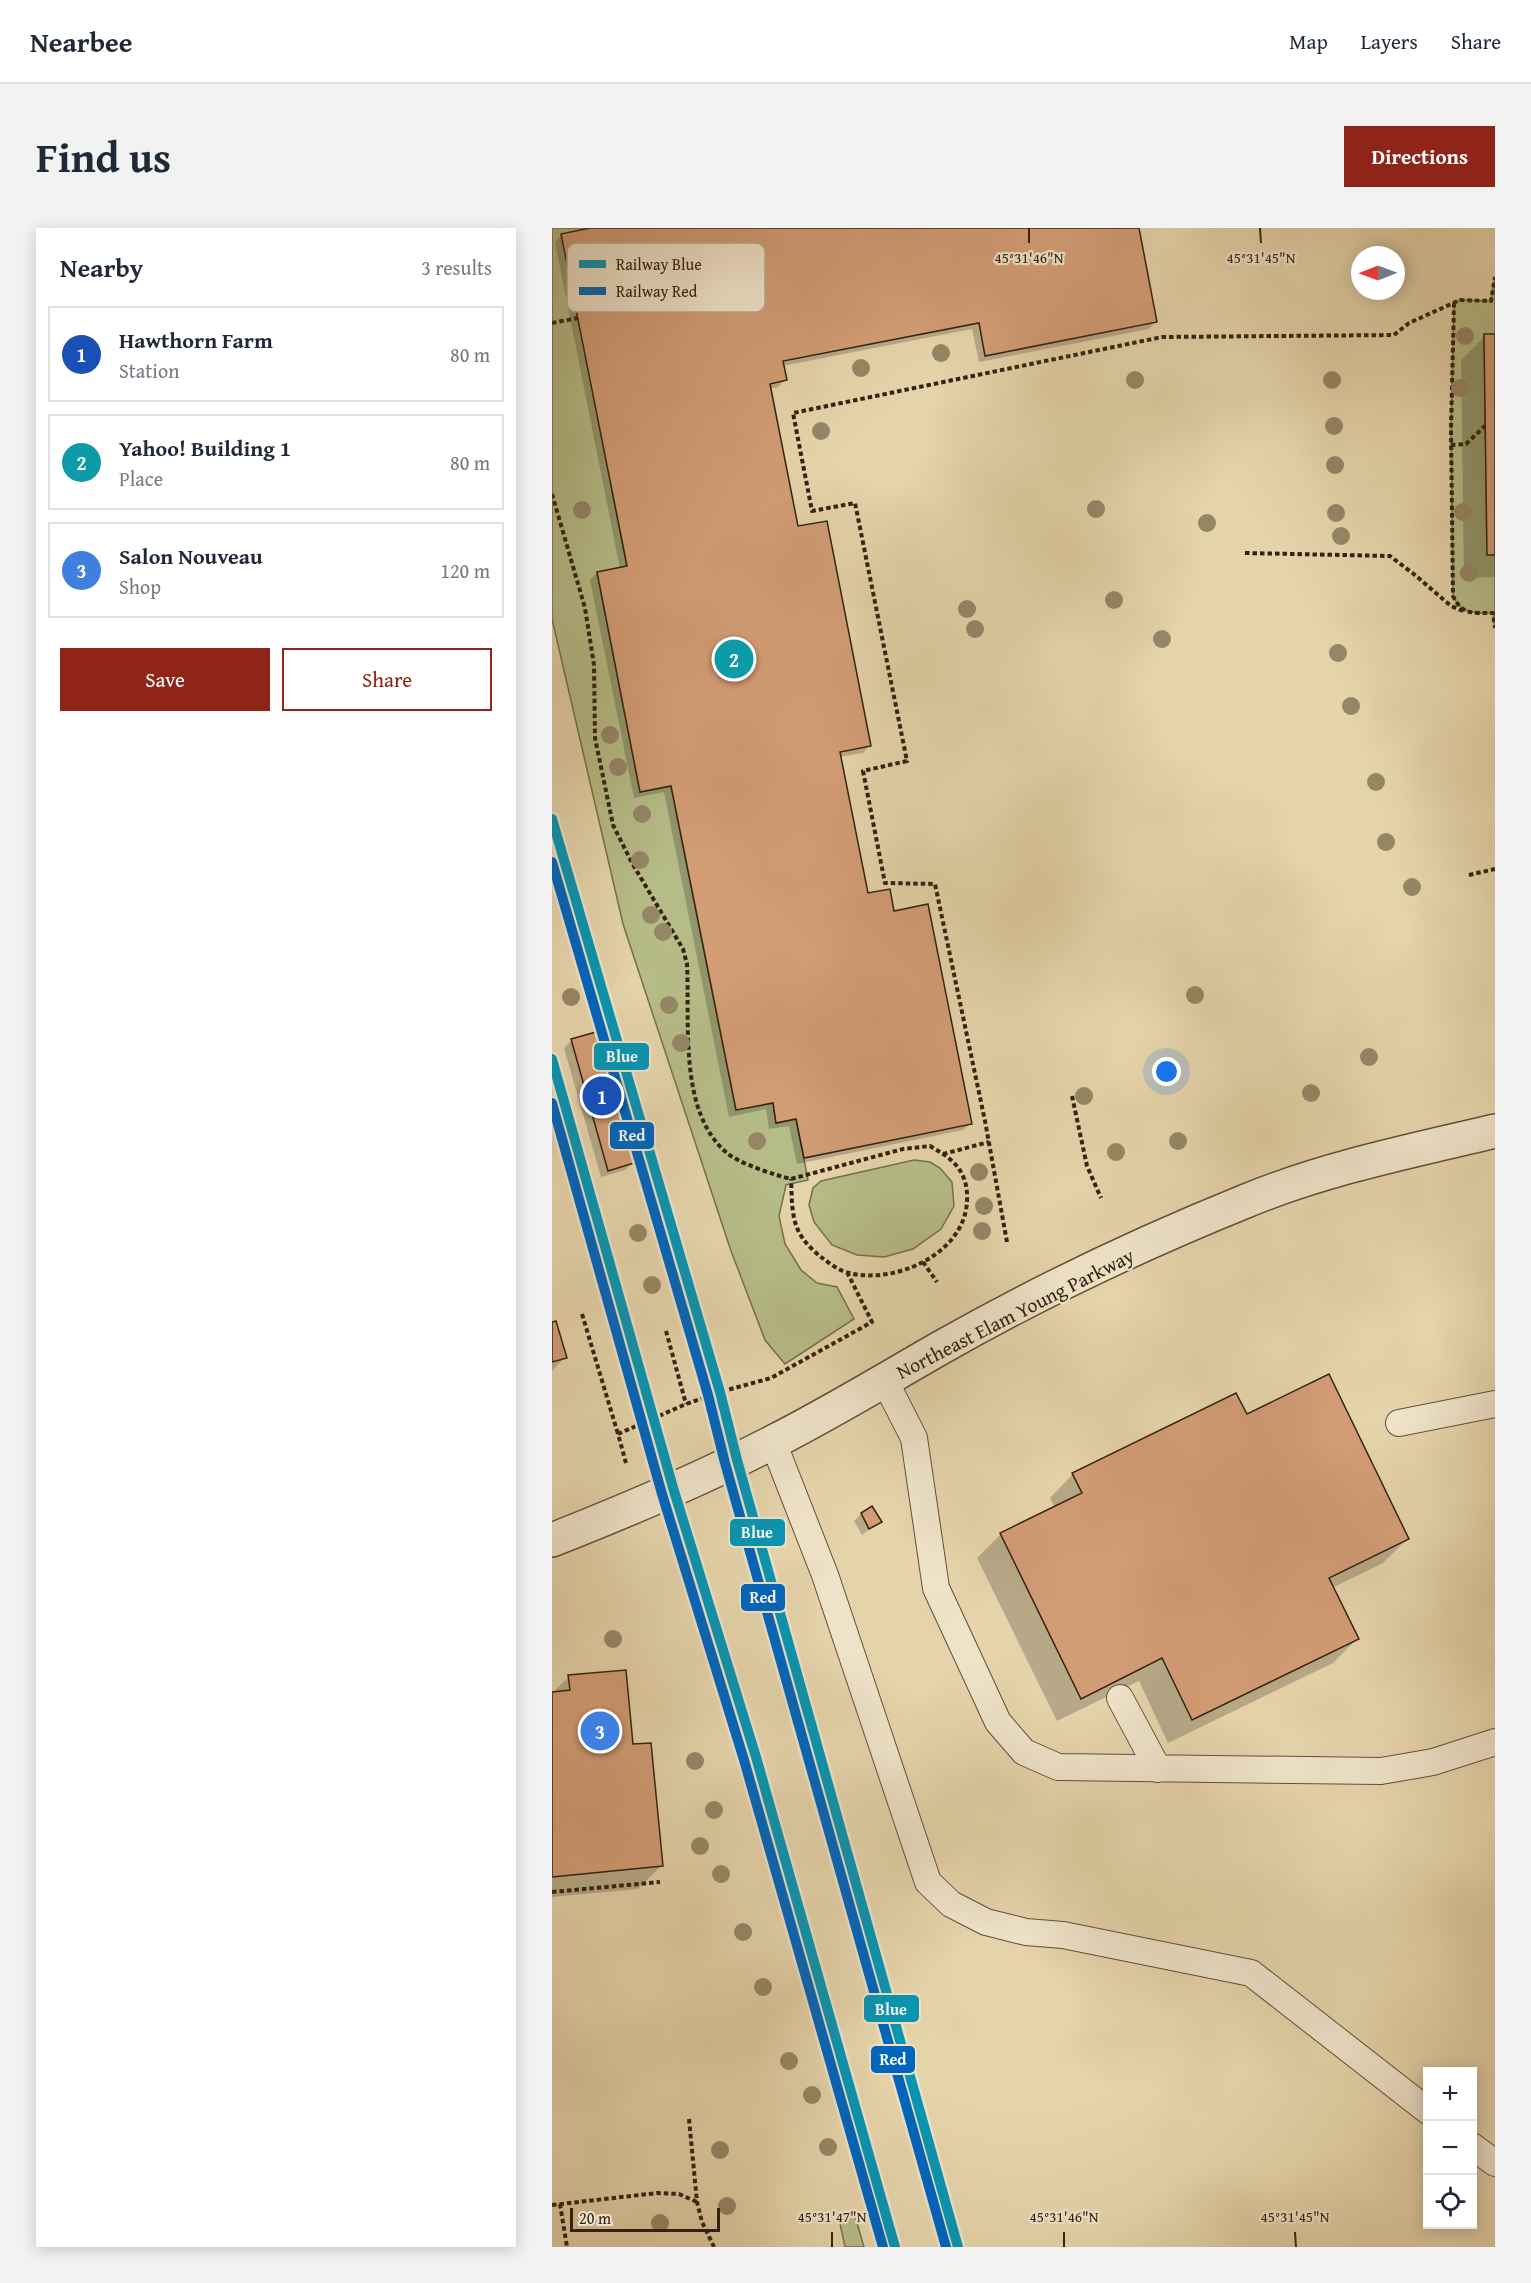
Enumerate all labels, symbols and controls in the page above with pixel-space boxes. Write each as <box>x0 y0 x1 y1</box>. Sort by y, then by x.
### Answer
text: Nearbee <box>30 21 133 62</box>
text: Map <box>1289 26 1328 57</box>
text: Layers <box>1361 26 1418 57</box>
text: Share <box>1451 26 1501 57</box>
text: Find us <box>36 126 171 187</box>
button: Directions <box>1344 126 1495 187</box>
legend <box>567 243 765 312</box>
north arrow <box>1351 246 1405 300</box>
text: 45°31'46"N <box>995 247 1064 268</box>
text: 45°31'45"N <box>1227 247 1296 268</box>
text: Nearby <box>60 248 143 287</box>
text: Railway Blue <box>616 252 702 276</box>
text: 3 results <box>421 253 492 282</box>
text: Railway Red <box>616 279 698 303</box>
text: Hawthorn Farm <box>119 324 273 356</box>
text: 1 <box>76 340 87 369</box>
text: 80 m <box>450 340 490 369</box>
text: Station <box>119 356 179 385</box>
text: Yahoo! Building 1 <box>119 432 291 464</box>
text: 2 <box>76 448 87 477</box>
text: 80 m <box>450 448 490 477</box>
text: Place <box>119 464 163 493</box>
text: Salon Nouveau <box>119 540 263 572</box>
text: 3 <box>76 556 87 585</box>
text: 120 m <box>440 556 490 585</box>
text: Shop <box>119 572 161 601</box>
pin: 2 <box>714 636 753 682</box>
button: Save <box>60 648 270 711</box>
button: Share <box>282 648 492 711</box>
line badge: Blue <box>593 1042 650 1071</box>
text: Blue <box>606 1044 638 1068</box>
your location <box>1152 1057 1181 1086</box>
pin: 1 <box>583 1074 622 1118</box>
line badge: Red <box>609 1121 655 1150</box>
text: Red <box>619 1123 646 1147</box>
street label: Northeast Elam Young Parkway <box>891 1240 1139 1386</box>
line badge: Blue <box>729 1518 786 1547</box>
text: Blue <box>741 1520 773 1544</box>
line badge: Red <box>740 1583 786 1612</box>
text: Red <box>750 1585 777 1609</box>
pin: 3 <box>580 1708 620 1754</box>
line badge: Blue <box>863 1994 920 2023</box>
text: Blue <box>875 1997 907 2021</box>
line badge: Red <box>870 2045 916 2074</box>
text: Red <box>880 2047 907 2071</box>
map controls <box>1423 2067 1477 2229</box>
button: + <box>1423 2067 1477 2121</box>
button: − <box>1423 2121 1477 2175</box>
button: locate <box>1423 2175 1477 2229</box>
scale bar <box>570 2205 720 2232</box>
text: 20 m <box>579 2206 611 2230</box>
text: 45°31'47"N <box>798 2206 867 2227</box>
text: 45°31'46"N <box>1030 2206 1099 2227</box>
text: 45°31'45"N <box>1261 2206 1330 2227</box>

